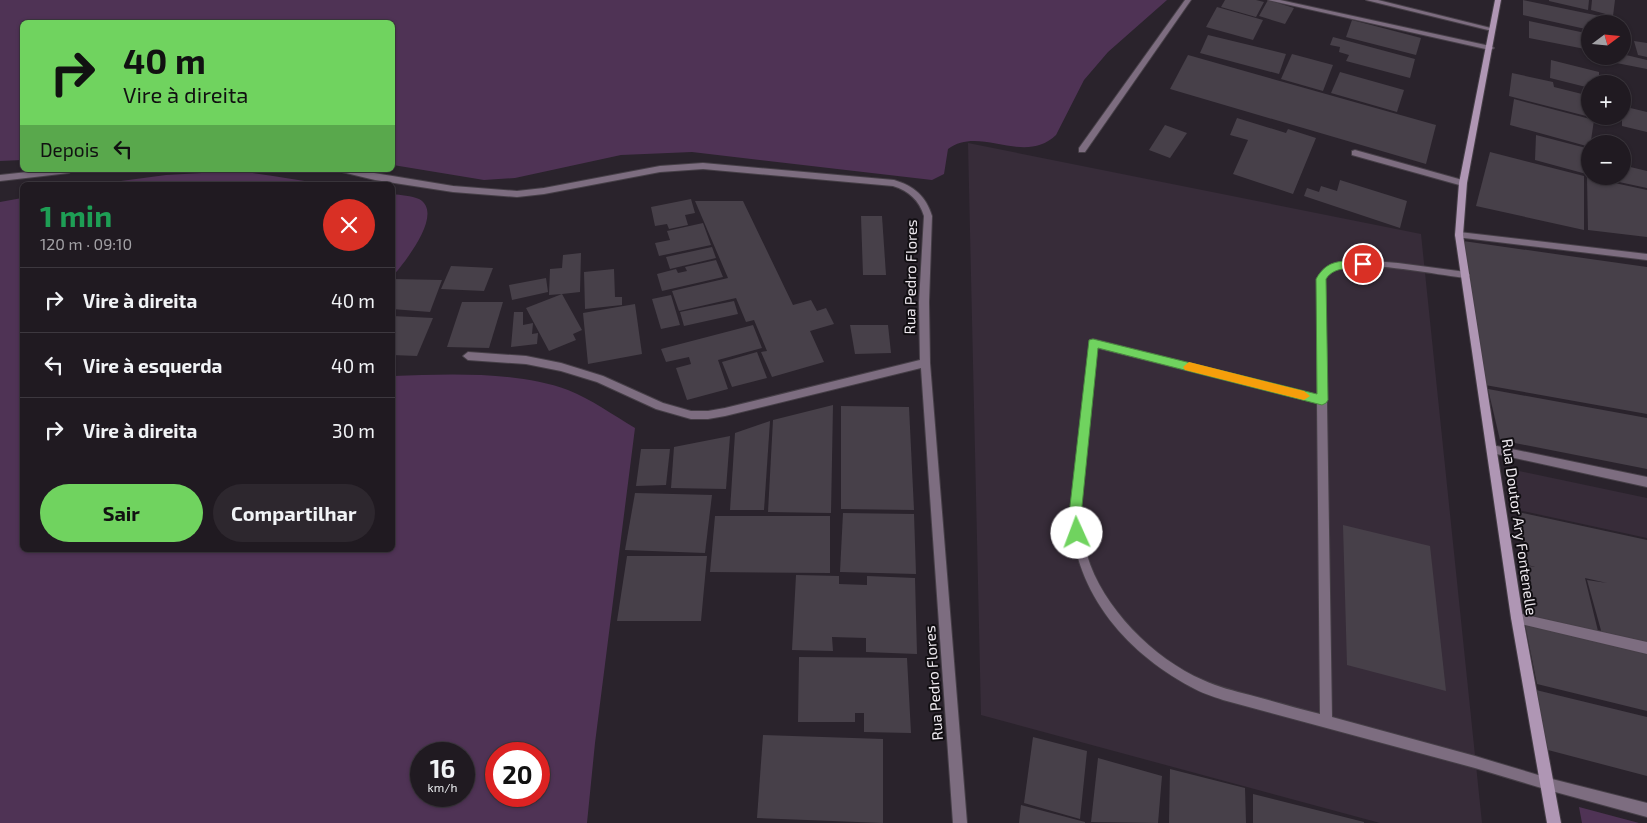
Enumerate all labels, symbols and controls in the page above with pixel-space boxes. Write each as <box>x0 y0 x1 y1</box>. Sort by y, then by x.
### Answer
north arrow <box>1581 15 1631 65</box>
map controls <box>1581 15 1631 185</box>
text: 40 m <box>123 39 206 81</box>
icon: right <box>40 40 105 105</box>
button: + <box>1581 75 1631 125</box>
text: Vire à direita <box>123 81 248 107</box>
icon: left <box>109 135 137 163</box>
button: − <box>1581 135 1631 185</box>
text: Depois <box>40 138 99 161</box>
text: 1 min <box>40 197 112 233</box>
button: close <box>323 199 375 251</box>
street label: Rua Pedro Flores <box>900 219 920 335</box>
text: 120 m · 09:10 <box>40 234 132 253</box>
pin <box>1342 243 1384 285</box>
icon: arrive <box>1349 250 1377 278</box>
icon: right <box>40 286 68 314</box>
text: Vire à direita <box>83 289 197 312</box>
text: 40 m <box>331 289 375 312</box>
icon: left <box>40 351 68 379</box>
text: Vire à esquerda <box>83 354 222 377</box>
text: 40 m <box>331 354 375 377</box>
icon: right <box>40 416 68 444</box>
text: Vire à direita <box>83 419 197 442</box>
text: 30 m <box>332 419 375 442</box>
street label: Rua Doutor Ary Fontenelle <box>1499 437 1541 616</box>
button: Sair <box>40 484 203 542</box>
button: Compartilhar <box>213 484 375 542</box>
position arrow <box>1050 506 1102 558</box>
street label: Rua Pedro Flores <box>920 625 946 741</box>
speed limit sign: 20 <box>485 742 550 807</box>
text: 16 <box>430 753 455 783</box>
text: km/h <box>428 780 457 794</box>

